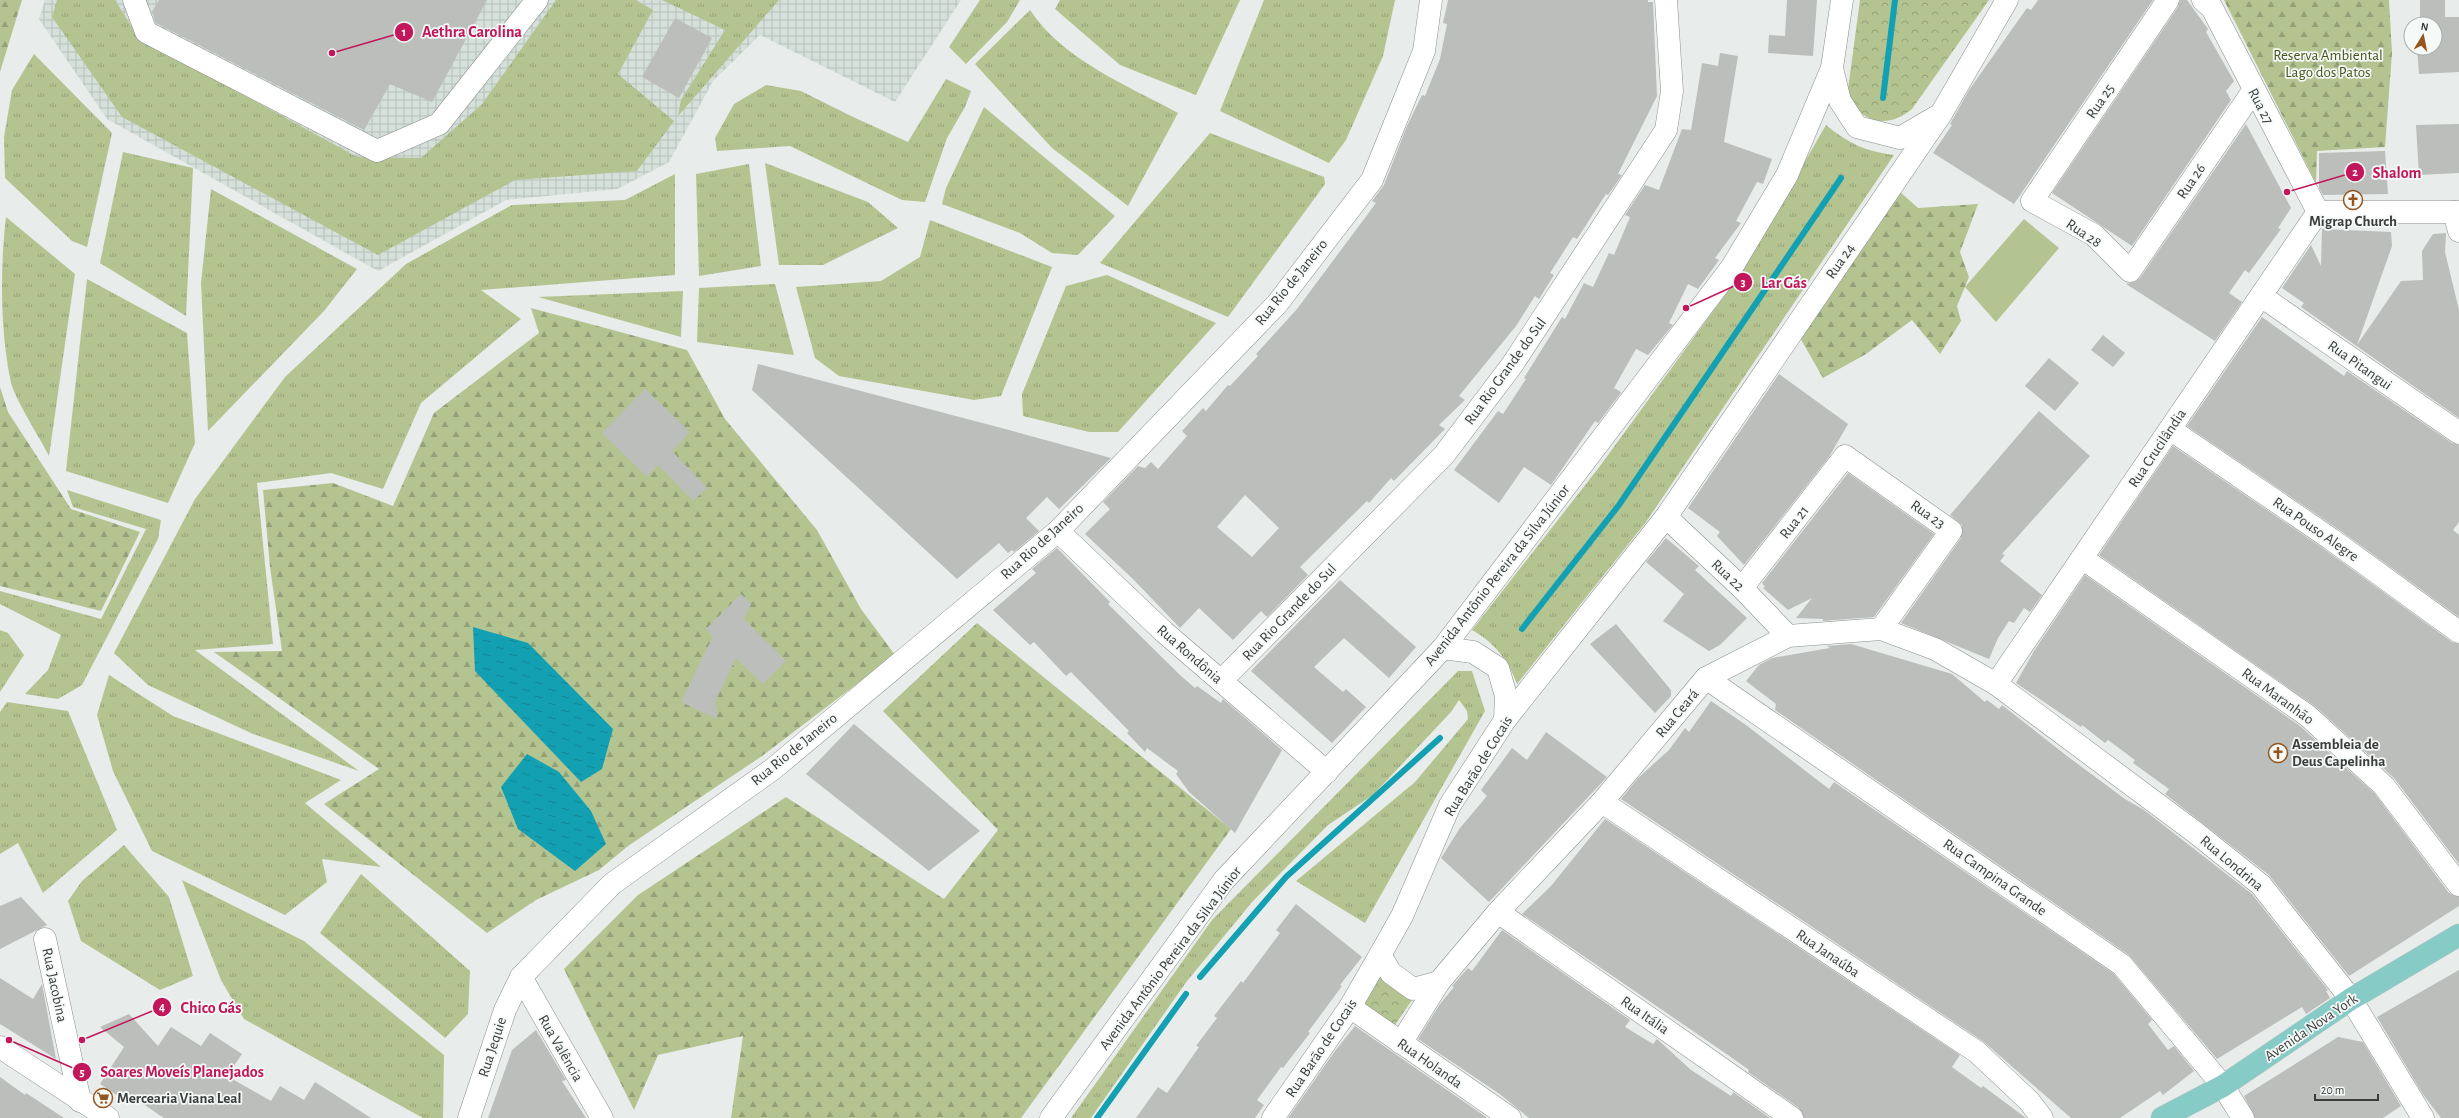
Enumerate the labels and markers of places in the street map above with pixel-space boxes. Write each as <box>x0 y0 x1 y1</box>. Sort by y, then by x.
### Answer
callout: Aethra Carolina <box>394 18 530 46</box>
callout: Shalom <box>2345 158 2430 186</box>
church icon: Migrap Church <box>2342 189 2364 211</box>
place label: Migrap Church <box>2309 214 2397 229</box>
callout: Lar Gás <box>1733 268 1815 296</box>
place label: Assembleia de Deus Capelinha <box>2292 737 2385 769</box>
church icon: Assembleia de Deus Capelinha <box>2267 742 2289 764</box>
callout: Chico Gás <box>152 993 249 1021</box>
callout: Soares Moveís Planejados <box>72 1058 272 1086</box>
supermarket icon: Mercearia Viana Leal <box>92 1087 114 1109</box>
place label: Mercearia Viana Leal <box>117 1091 242 1106</box>

